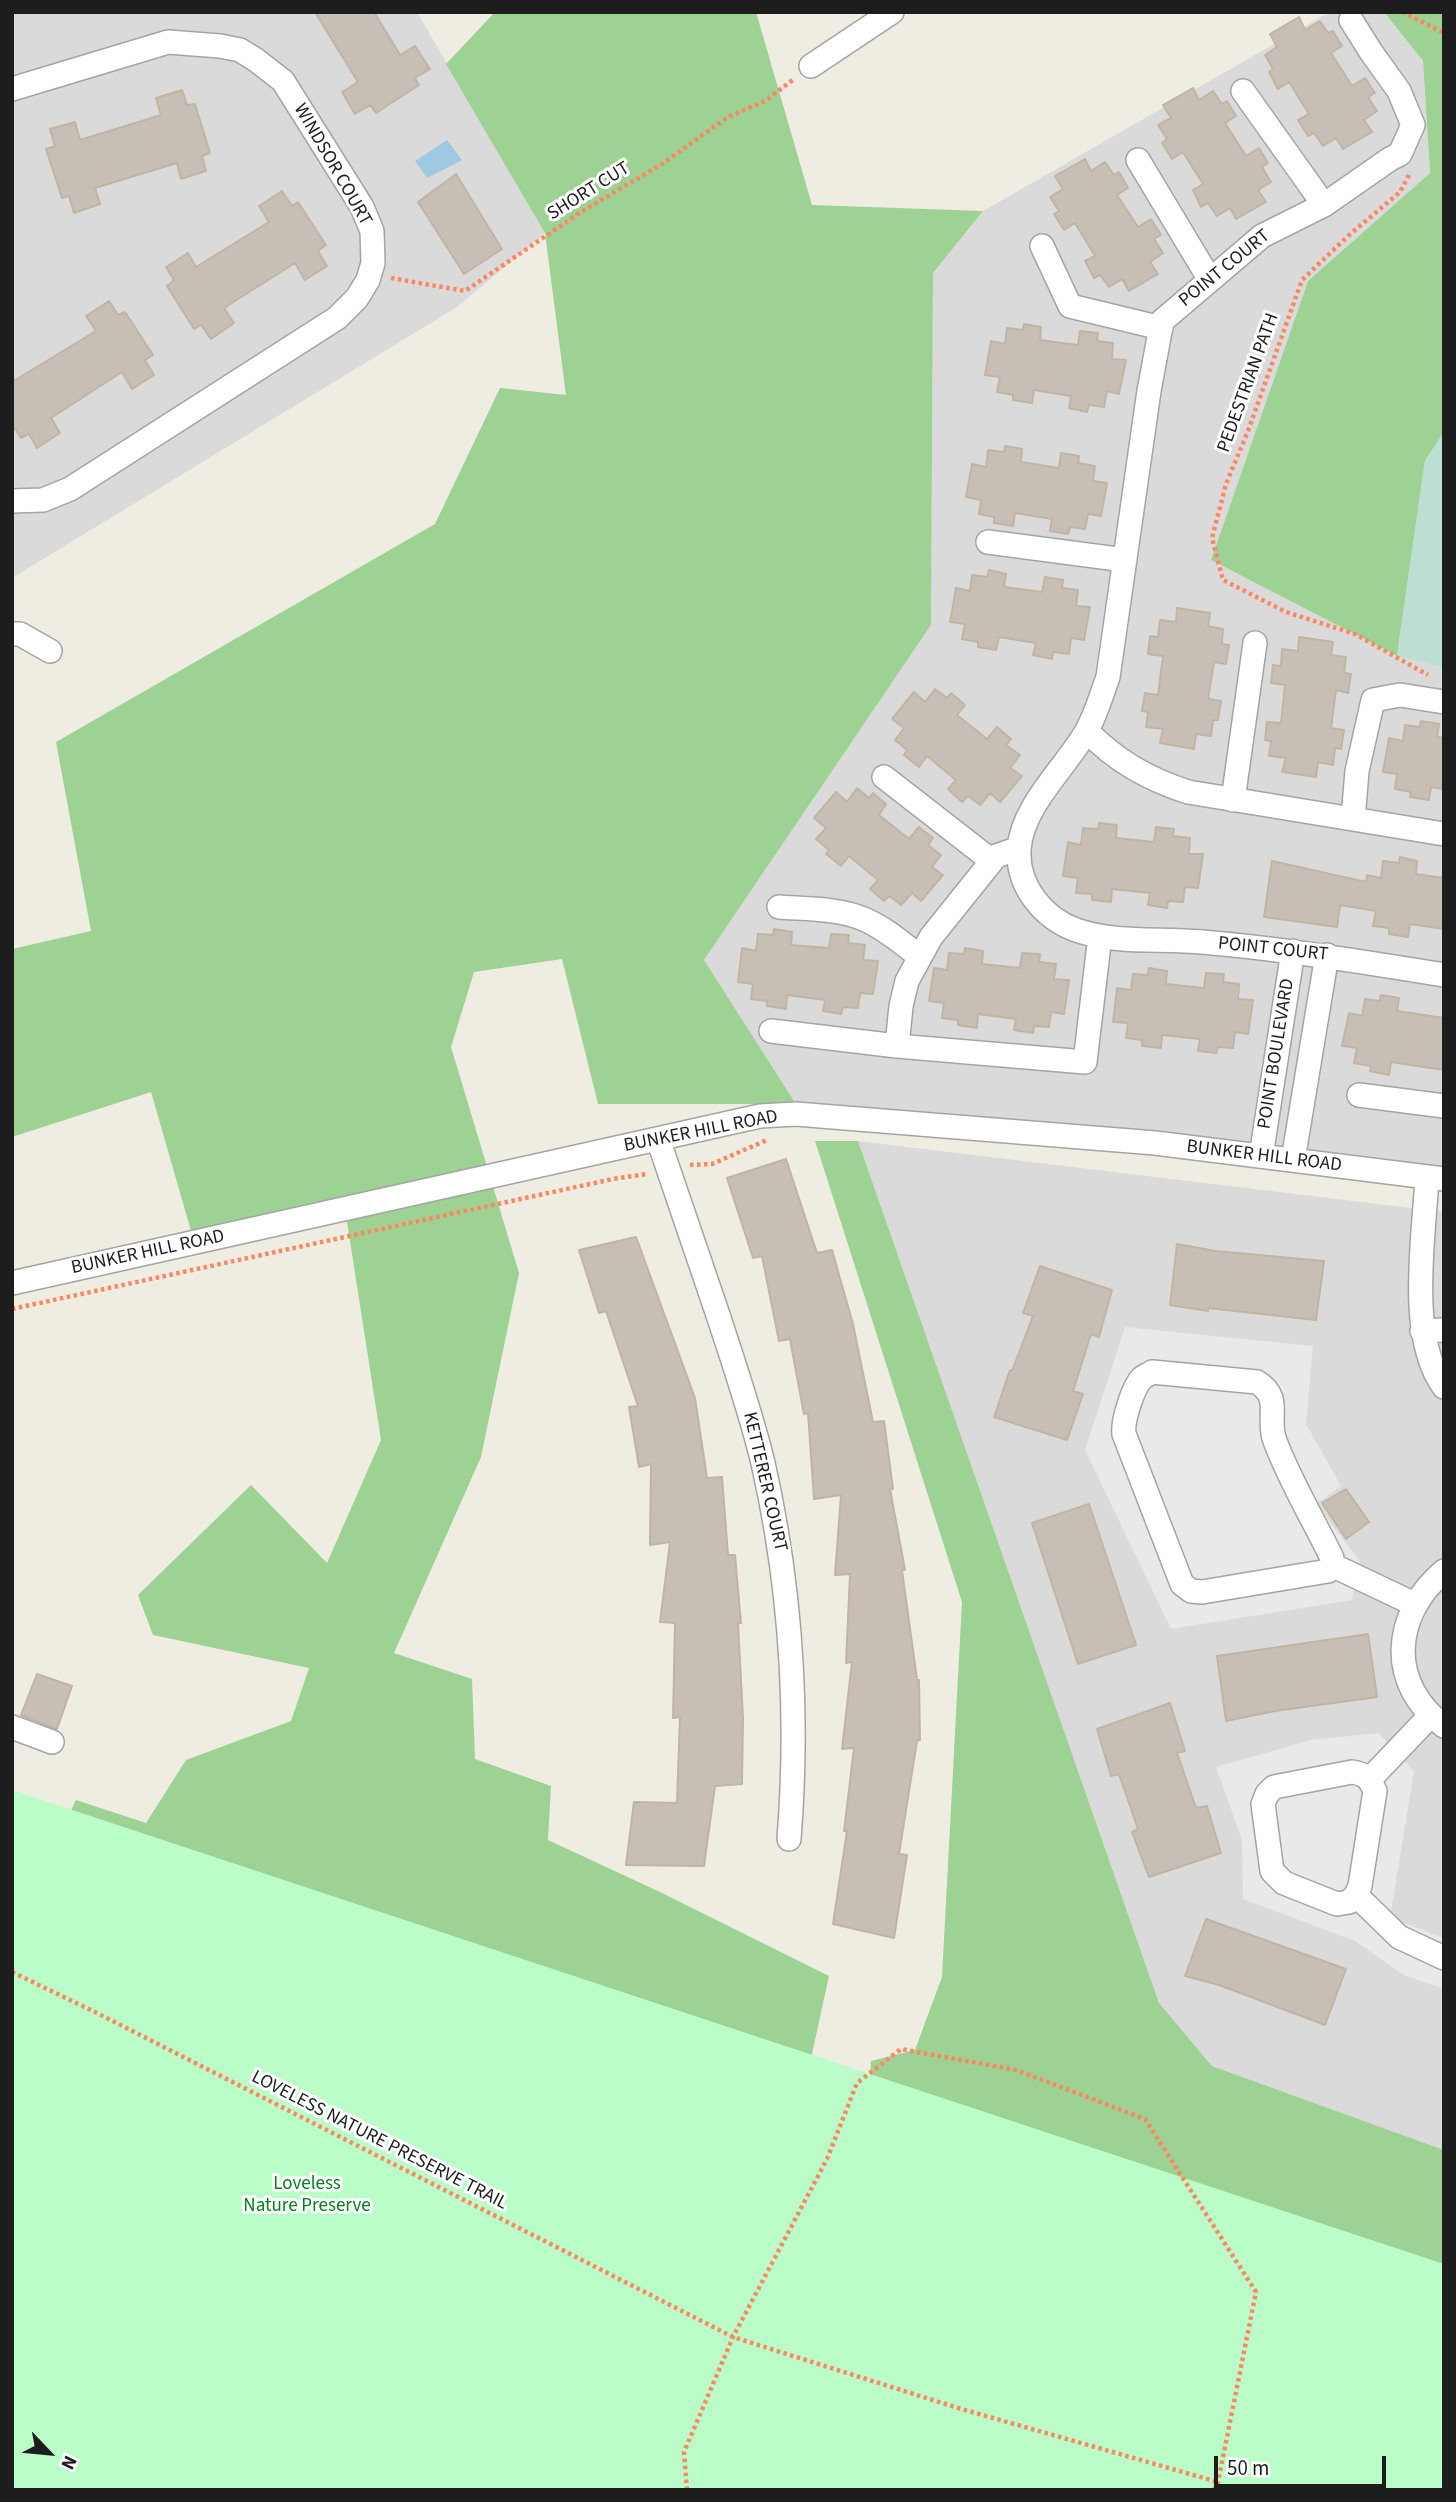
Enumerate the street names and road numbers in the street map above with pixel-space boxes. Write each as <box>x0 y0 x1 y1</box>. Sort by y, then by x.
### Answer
street label: WINDSOR COURT <box>288 100 376 230</box>
street label: SHORT CUT <box>544 158 634 226</box>
street label: POINT COURT <box>1175 225 1275 313</box>
street label: PEDESTRIAN PATH <box>1213 310 1285 456</box>
street label: POINT COURT <box>1217 933 1329 967</box>
street label: POINT BOULEVARD <box>1254 977 1300 1131</box>
street label: BUNKER HILL ROAD <box>622 1106 780 1158</box>
street label: BUNKER HILL ROAD <box>1185 1136 1343 1178</box>
street label: BUNKER HILL ROAD <box>69 1226 227 1280</box>
street label: KETTERER COURT <box>737 1410 791 1554</box>
street label: LOVELESS NATURE PRESERVE TRAIL <box>247 2066 511 2216</box>

